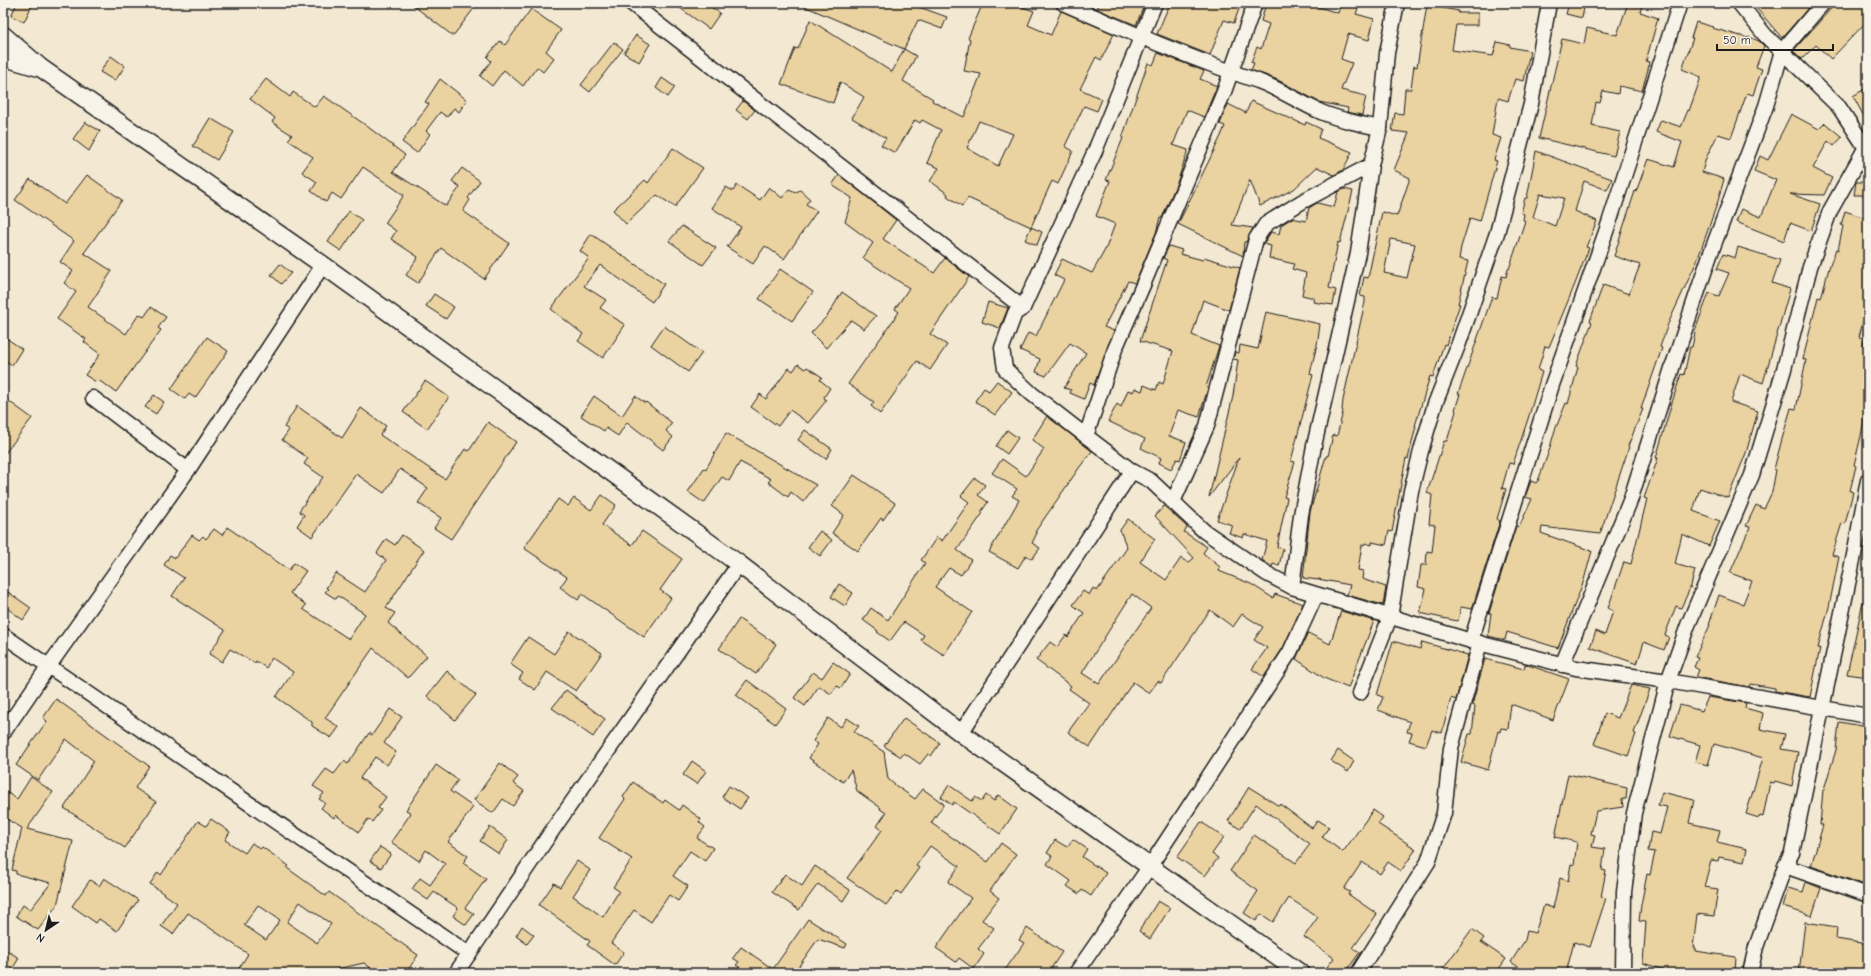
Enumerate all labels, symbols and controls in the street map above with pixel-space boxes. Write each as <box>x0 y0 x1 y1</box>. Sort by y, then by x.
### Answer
scale bar <box>1717 26 1833 52</box>
text: 50 m <box>1723 33 1751 47</box>
north arrow <box>26 910 66 950</box>
text: N <box>34 930 47 945</box>

